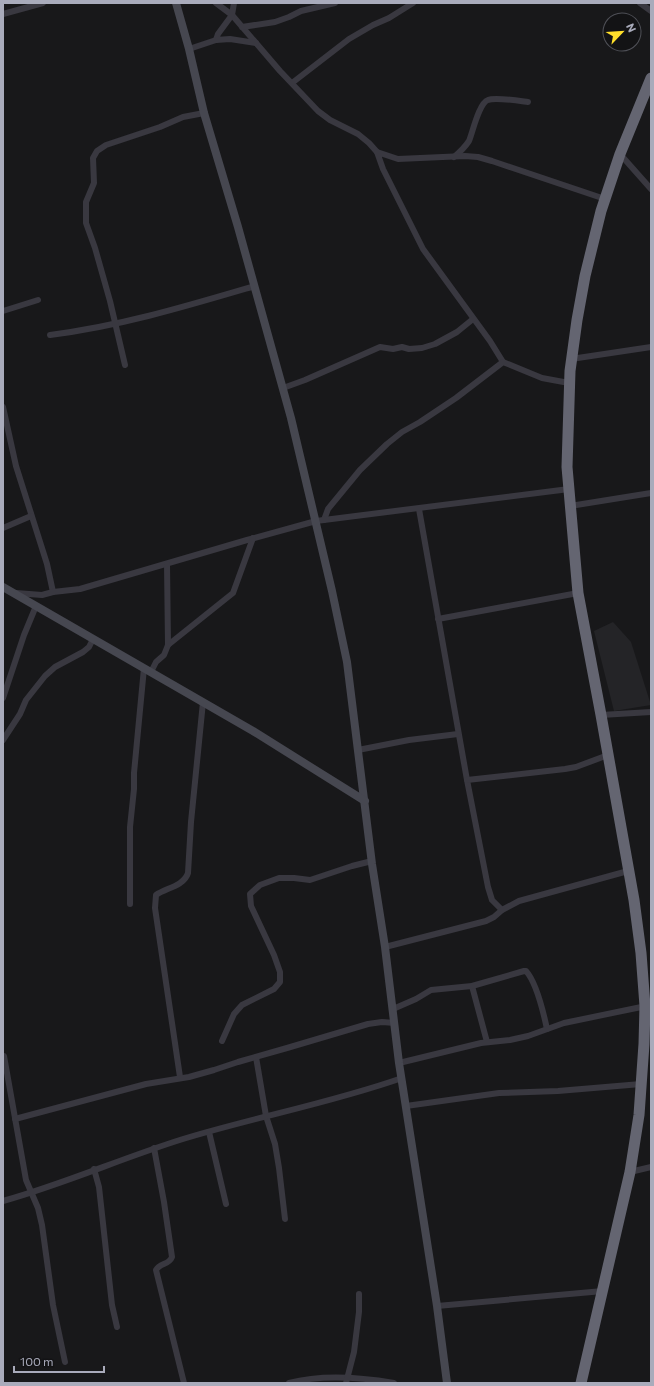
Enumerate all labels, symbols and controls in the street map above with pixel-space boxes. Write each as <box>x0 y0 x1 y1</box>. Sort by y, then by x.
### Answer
north arrow <box>602 12 642 52</box>
text: N <box>624 21 639 34</box>
scale bar <box>14 1348 104 1374</box>
text: 100 m <box>20 1354 54 1368</box>

